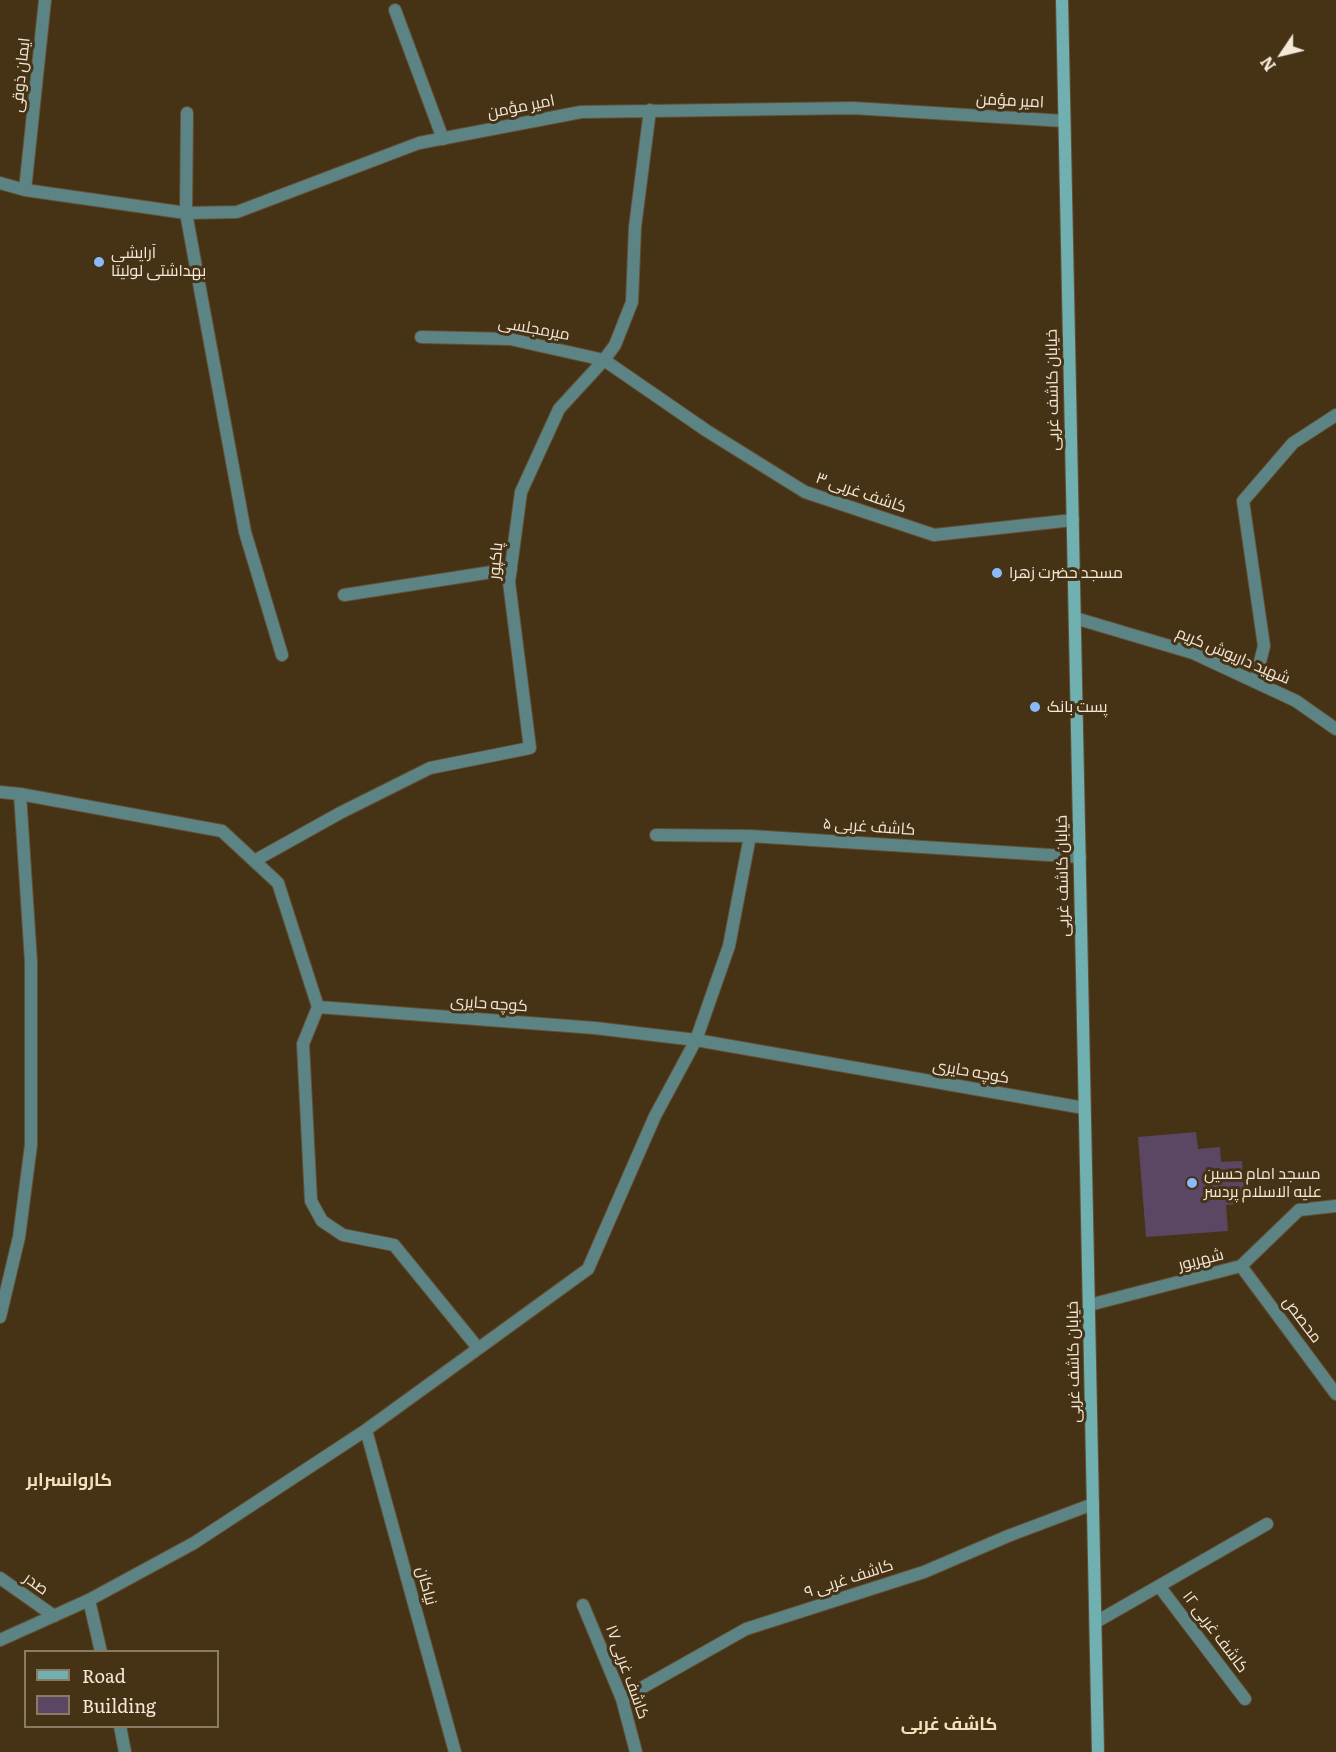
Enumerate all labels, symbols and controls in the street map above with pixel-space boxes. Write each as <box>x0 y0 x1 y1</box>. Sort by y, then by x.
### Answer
north arrow <box>1252 24 1312 84</box>
street label: ایمان ذوقی <box>8 37 34 113</box>
text: N <box>1254 52 1281 77</box>
street label: امیر مؤمن <box>975 90 1045 112</box>
street label: امیر مؤمن <box>486 91 556 123</box>
place label: آرایشی بهداشتی لولیتا <box>111 243 206 281</box>
marker: آرایشی بهداشتی لولیتا <box>92 255 106 269</box>
street label: میرمجلسی <box>497 313 571 345</box>
street label: خیابان کاشف غربی <box>1042 329 1064 451</box>
street label: کاشف غربی ۳ <box>813 469 909 517</box>
street label: پاکپور <box>485 542 507 580</box>
place label: مسجد حضرت زهرا <box>1009 563 1123 583</box>
marker: مسجد حضرت زهرا <box>990 566 1004 580</box>
street label: شهید داریوش کریم <box>1173 623 1293 689</box>
place label: پست بانک <box>1047 697 1108 717</box>
marker: پست بانک <box>1028 700 1042 714</box>
street label: کاشف غربی ۵ <box>822 814 916 840</box>
street label: خیابان کاشف غربی <box>1052 815 1074 937</box>
street label: کوچه حایری <box>450 992 528 1016</box>
street label: کوچه حایری <box>931 1056 1011 1088</box>
place label: مسجد امام حسین علیه الاسلام پردسر <box>1204 1164 1322 1202</box>
marker: مسجد امام حسین علیه الاسلام پردسر <box>1185 1176 1199 1190</box>
street label: شهریور <box>1176 1245 1226 1275</box>
street label: محصص <box>1278 1293 1326 1347</box>
street label: خیابان کاشف غربی <box>1063 1301 1085 1423</box>
district label: کاروانسرابر <box>26 1470 112 1492</box>
street label: کاشف غربی ۹ <box>802 1556 896 1602</box>
street label: نیاکان <box>412 1565 440 1607</box>
street label: صدر <box>20 1569 52 1599</box>
street label: کاشف غربی ۱۲ <box>1178 1587 1252 1677</box>
street label: کاشف غربی ۱۷ <box>601 1622 653 1722</box>
legend <box>24 1650 219 1728</box>
text: Road <box>82 1662 126 1689</box>
text: Building <box>82 1692 156 1719</box>
district label: کاشف غربی <box>901 1714 997 1736</box>

